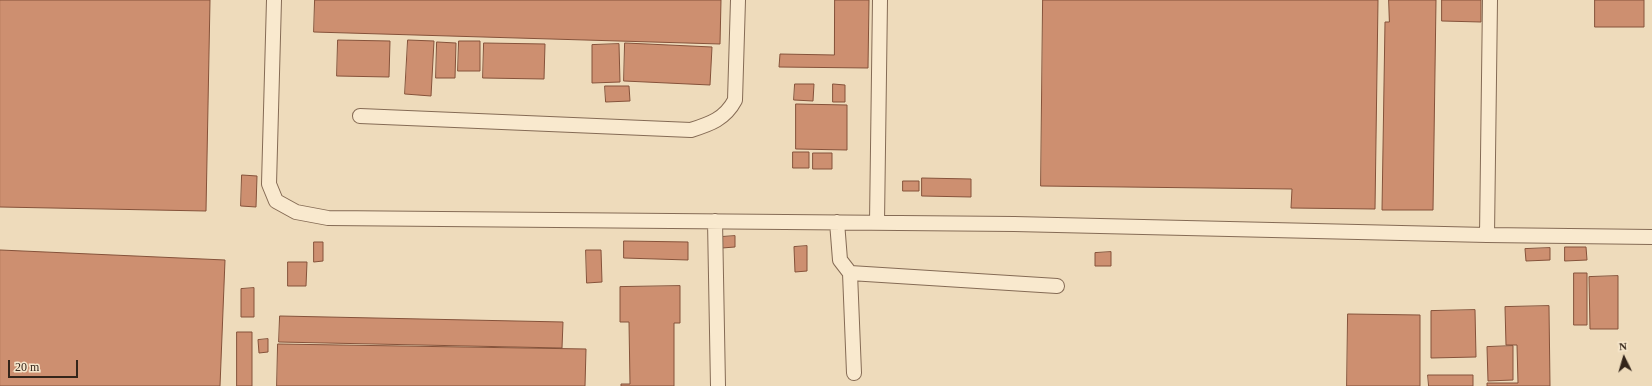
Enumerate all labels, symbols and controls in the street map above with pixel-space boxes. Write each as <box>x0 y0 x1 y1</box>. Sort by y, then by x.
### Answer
north arrow <box>1604 338 1644 378</box>
text: N <box>1618 340 1627 352</box>
scale bar <box>10 352 80 378</box>
text: 20 m <box>15 360 39 374</box>

